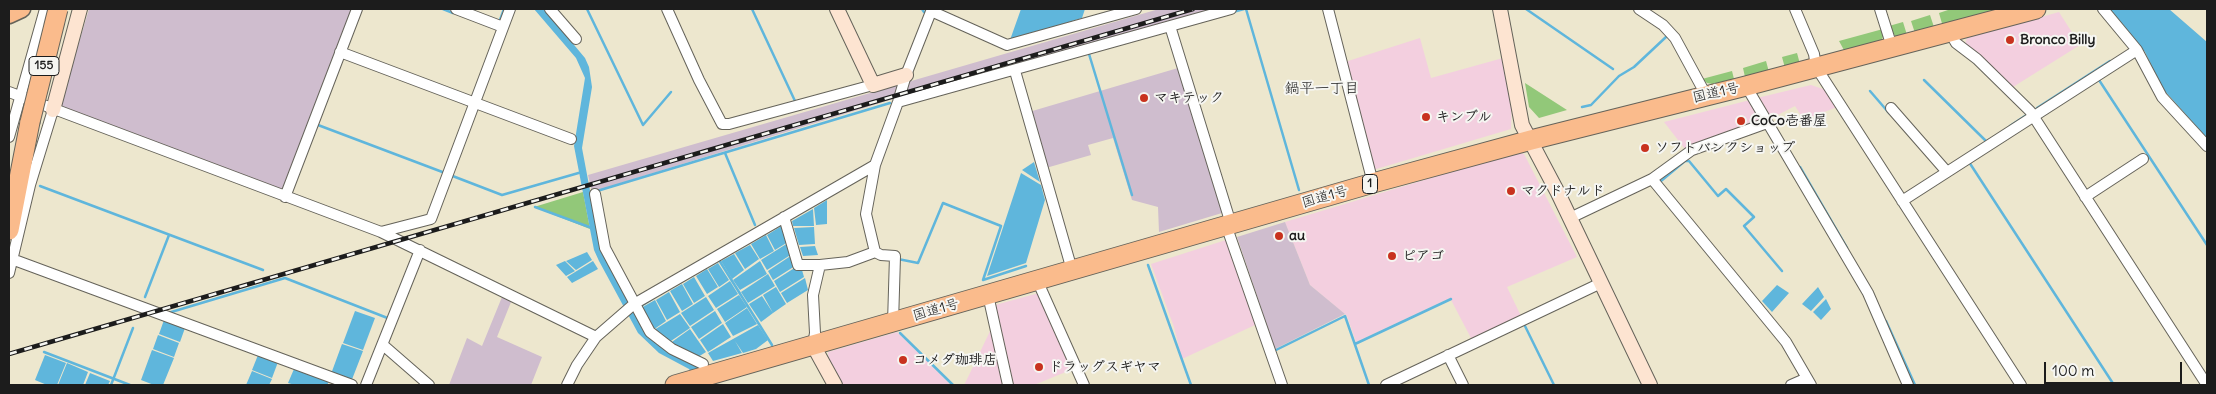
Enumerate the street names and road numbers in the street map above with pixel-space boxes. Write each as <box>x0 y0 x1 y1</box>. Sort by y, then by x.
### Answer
road number: 155 <box>29 56 59 76</box>
street label: 国道1号 <box>1691 79 1741 107</box>
road number: 1 <box>1362 174 1378 193</box>
street label: 国道1号 <box>1300 182 1350 212</box>
street label: 国道1号 <box>911 295 961 325</box>

